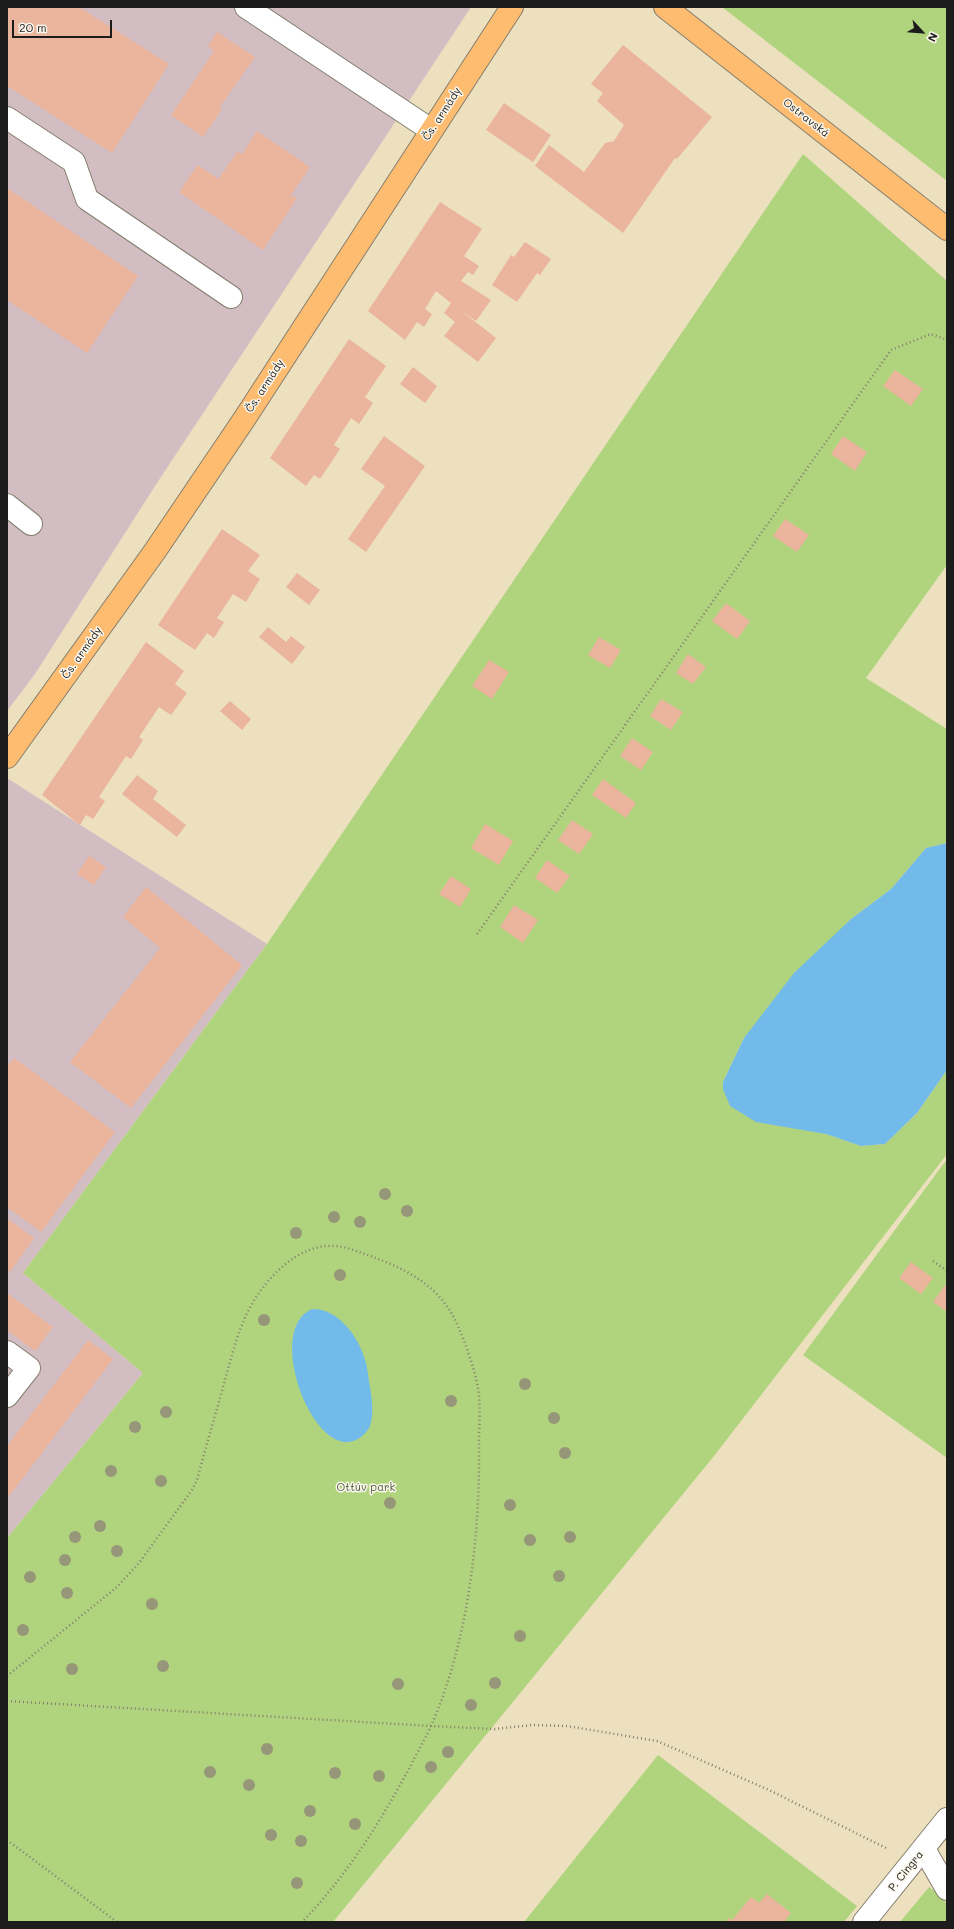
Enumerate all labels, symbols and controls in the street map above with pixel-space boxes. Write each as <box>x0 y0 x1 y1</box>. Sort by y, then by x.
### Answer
scale bar <box>14 12 114 38</box>
north arrow <box>902 12 942 52</box>
text: 20 m <box>19 19 47 35</box>
text: N <box>925 30 942 45</box>
street label: Čs. armády <box>420 85 464 143</box>
street label: Ostravská <box>780 96 832 140</box>
street label: Čs. armády <box>243 357 287 415</box>
street label: Čs. armády <box>59 624 105 682</box>
park label: Ottúv park <box>337 1481 395 1495</box>
street label: P. Cingra <box>886 1848 926 1894</box>

